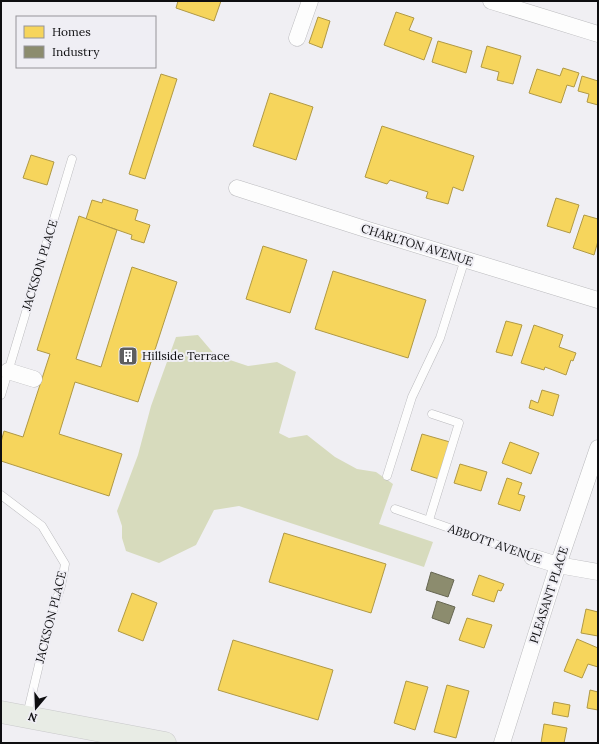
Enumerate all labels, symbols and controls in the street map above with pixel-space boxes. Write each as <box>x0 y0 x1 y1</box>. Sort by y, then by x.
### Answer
legend <box>16 16 156 68</box>
text: Homes <box>52 24 91 39</box>
text: Industry <box>52 44 100 59</box>
street label: JACKSON PLACE <box>18 218 60 313</box>
street label: CHARLTON AVENUE <box>359 220 475 269</box>
building icon: Hillside Terrace <box>117 345 139 367</box>
place label: Hillside Terrace <box>142 348 230 363</box>
street label: ABBOTT AVENUE <box>445 520 544 567</box>
street label: PLEASANT PLACE <box>526 544 571 645</box>
street label: JACKSON PLACE <box>32 569 69 665</box>
north arrow <box>16 688 56 728</box>
text: N <box>26 709 39 725</box>

